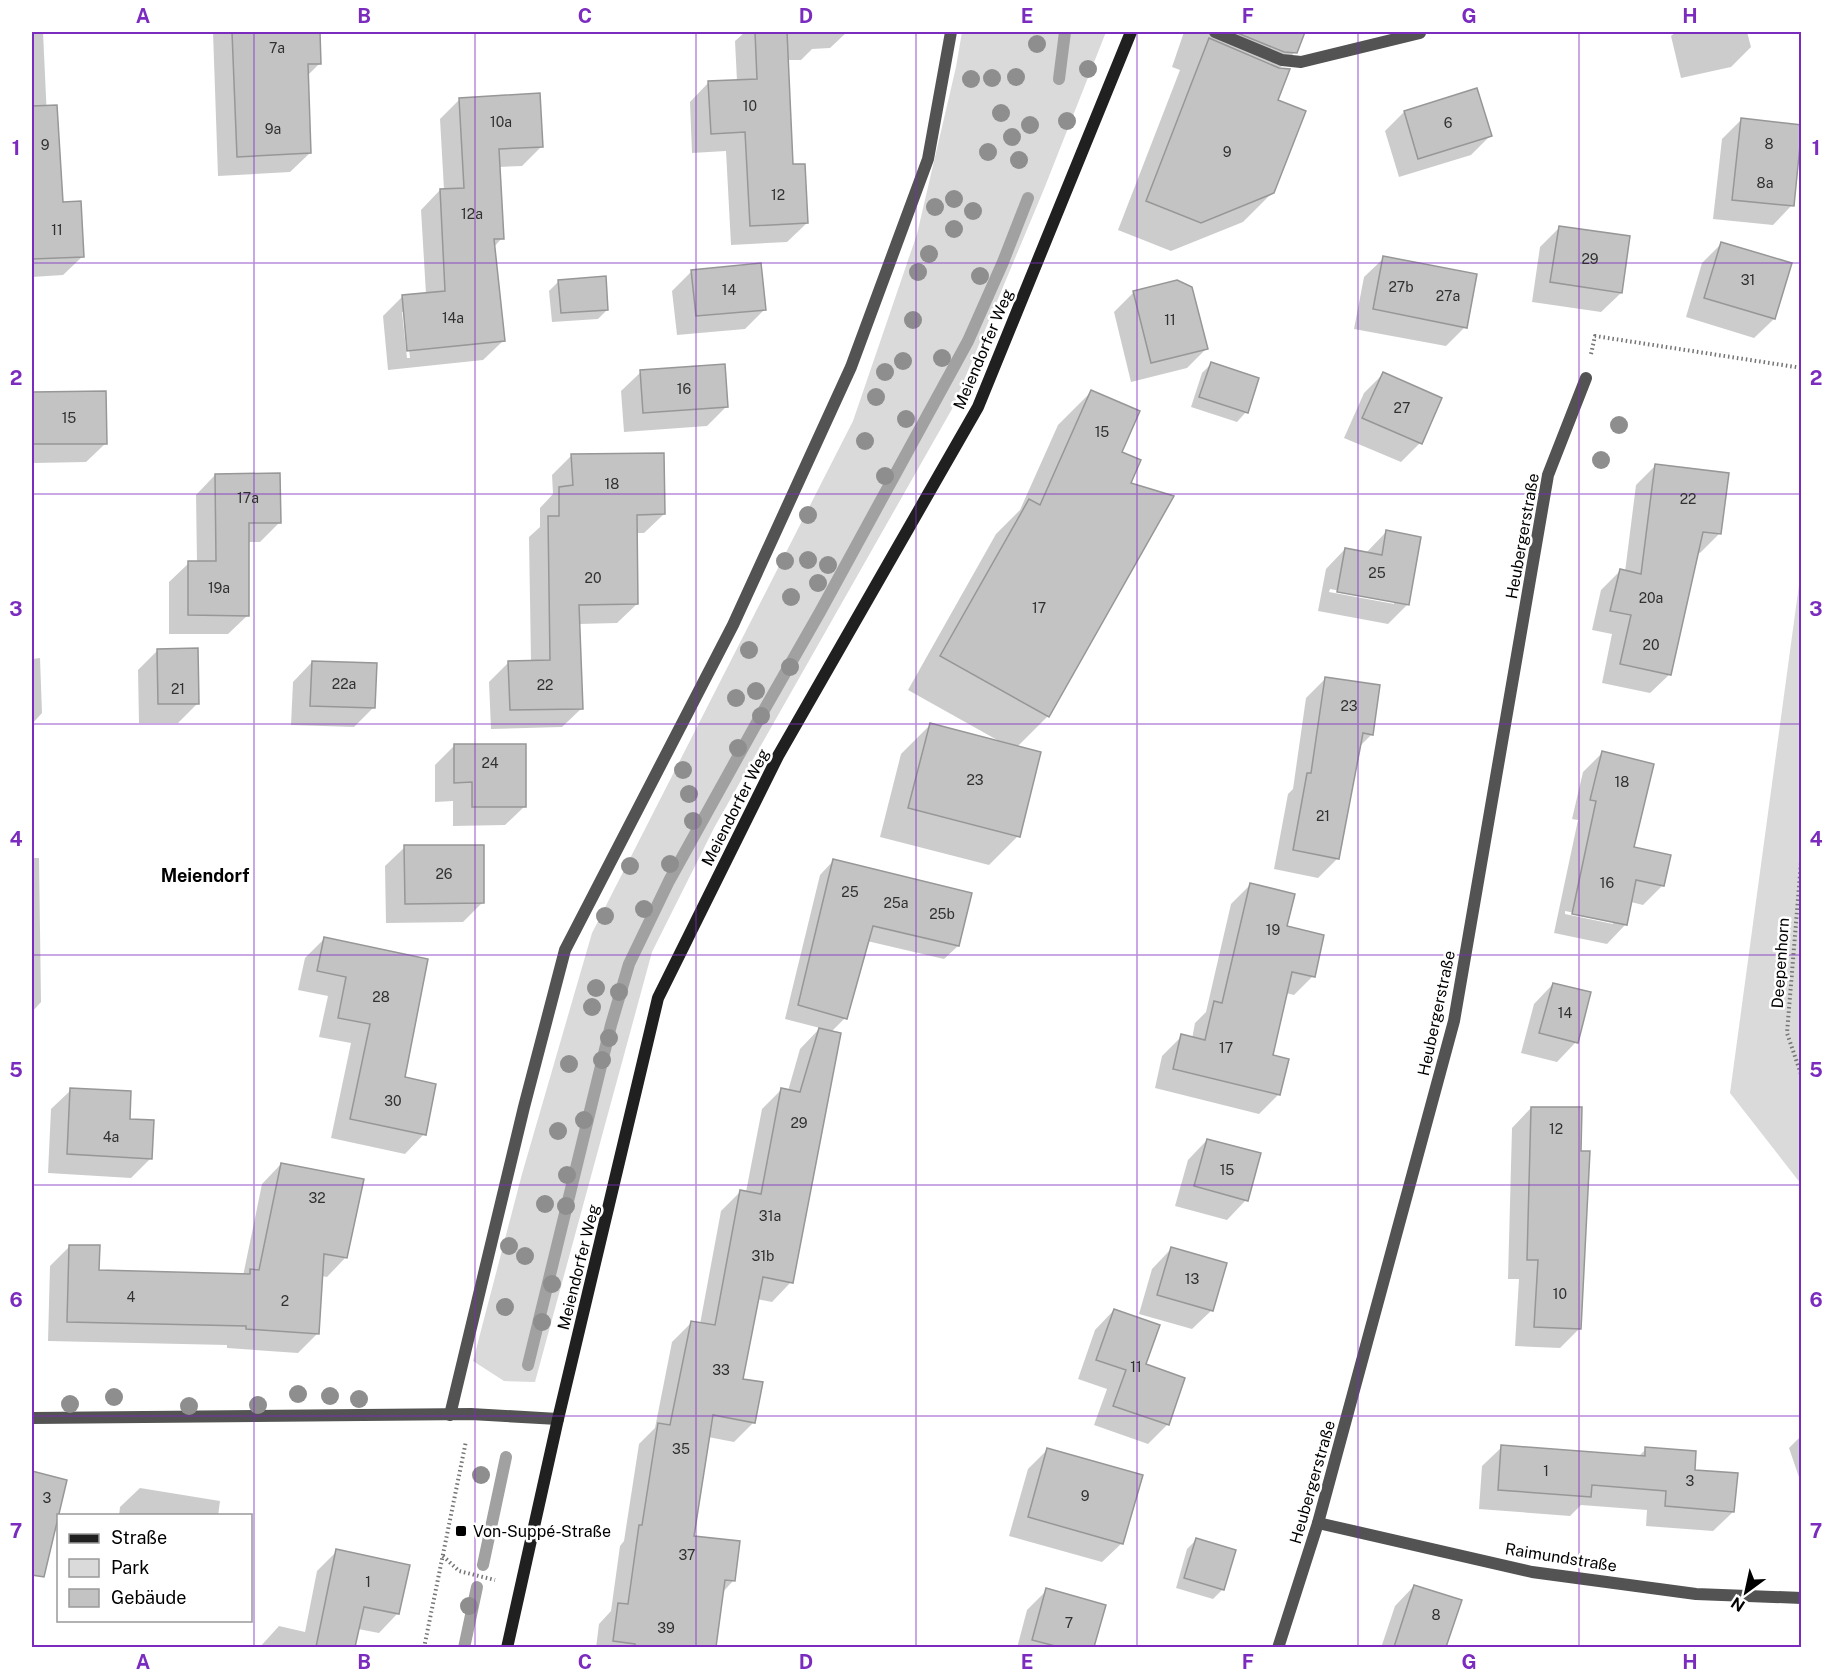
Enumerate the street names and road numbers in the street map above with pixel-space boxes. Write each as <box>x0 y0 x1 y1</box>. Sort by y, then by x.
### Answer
street label: Meiendorfer Weg <box>950 286 1017 412</box>
street label: Heubergerstraße <box>1502 472 1543 601</box>
street label: Meiendorfer Weg <box>698 745 773 869</box>
street label: Deepenhorn <box>1768 917 1793 1009</box>
street label: Heubergerstraße <box>1414 949 1459 1077</box>
street label: Meiendorfer Weg <box>554 1202 603 1332</box>
street label: Heubergerstraße <box>1286 1418 1339 1546</box>
street label: Raimundstraße <box>1504 1539 1618 1576</box>

